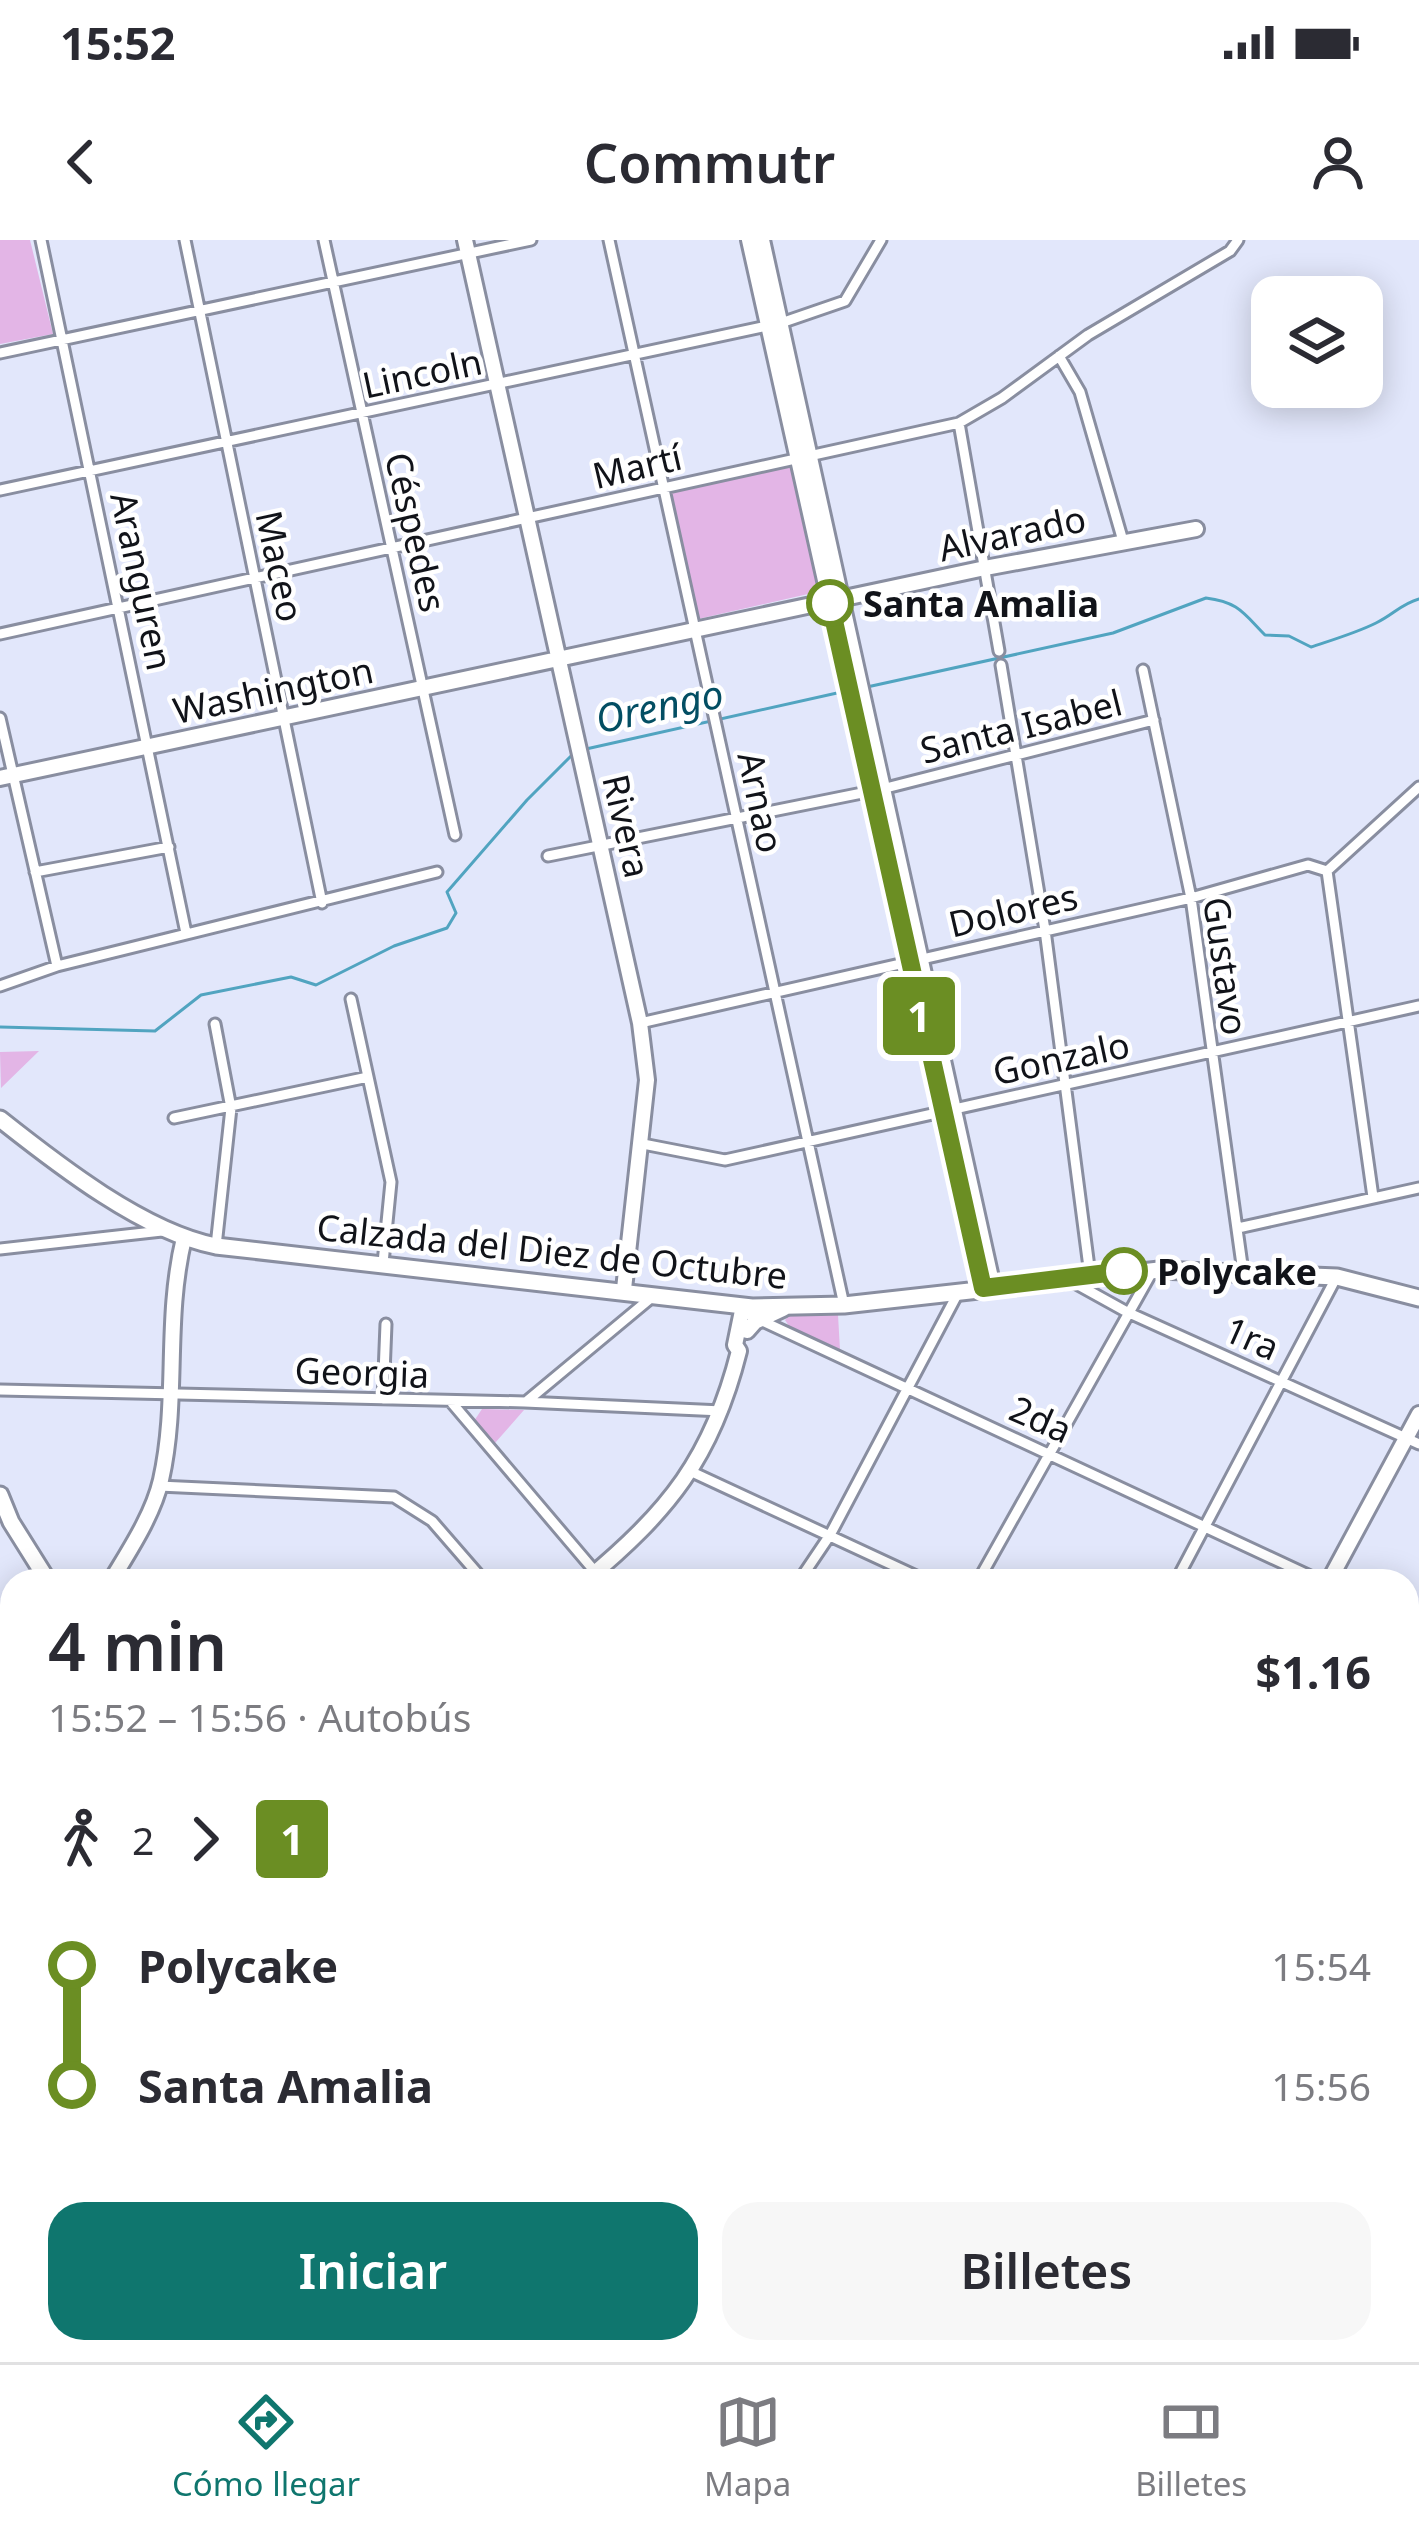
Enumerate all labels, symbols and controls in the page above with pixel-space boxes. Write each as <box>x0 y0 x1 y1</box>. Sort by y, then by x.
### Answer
text: 15:52 <box>60 12 176 73</box>
text: Commutr <box>584 125 835 199</box>
icon: back <box>48 129 114 195</box>
icon: person <box>1305 129 1371 195</box>
map controls <box>1251 276 1383 408</box>
button: layers <box>1251 276 1383 408</box>
street label: Lincoln <box>358 336 486 410</box>
street label: Martí <box>588 432 687 500</box>
street label: Céspedes <box>374 447 458 617</box>
street label: Aranguren <box>99 488 185 674</box>
street label: Alvarado <box>934 494 1090 572</box>
street label: Maceo <box>244 506 316 626</box>
place label: Santa Amalia <box>863 579 1099 628</box>
marker: Santa Amalia <box>808 581 852 625</box>
street label: Washington <box>169 645 377 735</box>
water label: Orengo <box>590 666 728 744</box>
street label: Santa Isabel <box>915 677 1127 775</box>
street label: Arnao <box>726 747 796 857</box>
street label: Rivera <box>591 770 663 882</box>
street label: Dolores <box>944 871 1082 949</box>
street label: Gustavo <box>1192 894 1260 1038</box>
line badge: 1 <box>880 977 958 1055</box>
text: 1 <box>907 987 931 1044</box>
street label: Gonzalo <box>988 1020 1134 1096</box>
street label: Calzada del Diez de Octubre <box>314 1202 790 1300</box>
place label: Polycake <box>1157 1247 1317 1296</box>
marker: Polycake <box>1102 1249 1146 1293</box>
street label: 1ra <box>1217 1304 1287 1372</box>
street label: Georgia <box>294 1345 430 1399</box>
street label: 2da <box>1002 1384 1080 1454</box>
text: 4 min <box>48 1600 227 1690</box>
text: $1.16 <box>1255 1641 1371 1702</box>
text: 15:52 – 15:56 · Autobús <box>48 1690 471 1743</box>
icon: walk <box>48 1806 114 1872</box>
icon: forward <box>172 1806 238 1872</box>
text: 1 <box>280 1810 304 1867</box>
text: 2 <box>132 1813 154 1866</box>
text: Polycake <box>138 1935 338 1996</box>
text: 15:54 <box>1271 1939 1371 1992</box>
text: Santa Amalia <box>138 2055 433 2116</box>
text: 15:56 <box>1271 2059 1371 2112</box>
button: Iniciar <box>48 2202 698 2340</box>
button: Billetes <box>722 2202 1371 2340</box>
tab: Cómo llegar <box>172 2389 360 2506</box>
tab: Mapa <box>704 2389 791 2506</box>
tab: Billetes <box>1135 2389 1247 2506</box>

